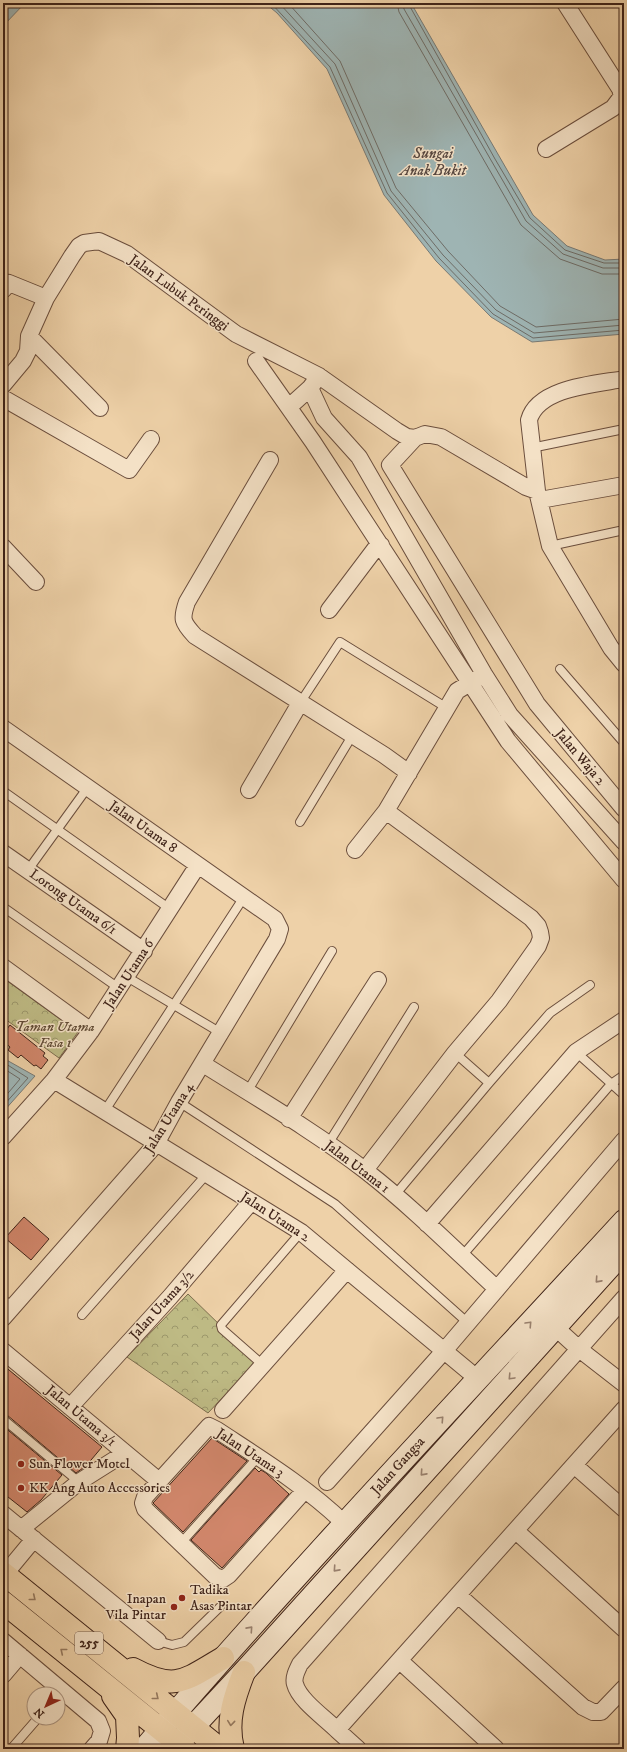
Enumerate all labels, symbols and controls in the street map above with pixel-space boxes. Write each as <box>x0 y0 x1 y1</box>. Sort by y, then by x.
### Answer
water label: Sungai Anak Bukit <box>398 144 467 180</box>
street label: Jalan Lubuk Peringgi <box>124 250 233 335</box>
street label: Jalan Waja 2 <box>550 723 609 789</box>
street label: Jalan Utama 8 <box>104 796 181 857</box>
street label: Lorong Utama 6/1 <box>26 865 120 939</box>
street label: Jalan Utama 6 <box>99 935 159 1014</box>
park label: Taman Utama Fasa 1 <box>15 1018 95 1052</box>
street label: Jalan Utama 4 <box>139 1078 198 1158</box>
street label: Jalan Utama 1 <box>319 1135 393 1197</box>
street label: Jalan Utama 2 <box>235 1187 313 1246</box>
street label: Jalan Utama 3/2 <box>125 1266 198 1345</box>
one-way arrow <box>596 1276 603 1283</box>
one-way arrow <box>524 1321 532 1329</box>
one-way arrow <box>508 1372 515 1380</box>
street label: Jalan Utama 3/1 <box>41 1380 120 1451</box>
one-way arrow <box>436 1416 443 1424</box>
street label: Jalan Utama 3 <box>211 1423 287 1482</box>
street label: Jalan Gangsa <box>366 1433 429 1500</box>
place label: Sun Flower Motel <box>29 1455 131 1473</box>
marker: Sun Flower Motel <box>16 1459 26 1469</box>
one-way arrow <box>421 1468 428 1476</box>
place label: KK Ang Auto Accessories <box>29 1479 170 1497</box>
marker: KK Ang Auto Accessories <box>16 1483 26 1493</box>
one-way arrow <box>333 1564 341 1572</box>
place label: Tadika Asas Pintar <box>190 1581 253 1615</box>
place label: Inapan Vila Pintar <box>105 1590 167 1624</box>
one-way arrow <box>29 1593 36 1600</box>
marker: Tadika Asas Pintar <box>177 1593 187 1603</box>
marker: Inapan Vila Pintar <box>169 1602 179 1612</box>
one-way arrow <box>245 1627 252 1634</box>
road number: 255 <box>75 1632 103 1654</box>
one-way arrow <box>61 1648 68 1655</box>
north arrow <box>26 1686 66 1726</box>
one-way arrow <box>152 1693 159 1700</box>
text: N <box>32 1704 48 1721</box>
one-way arrow <box>226 1720 235 1726</box>

